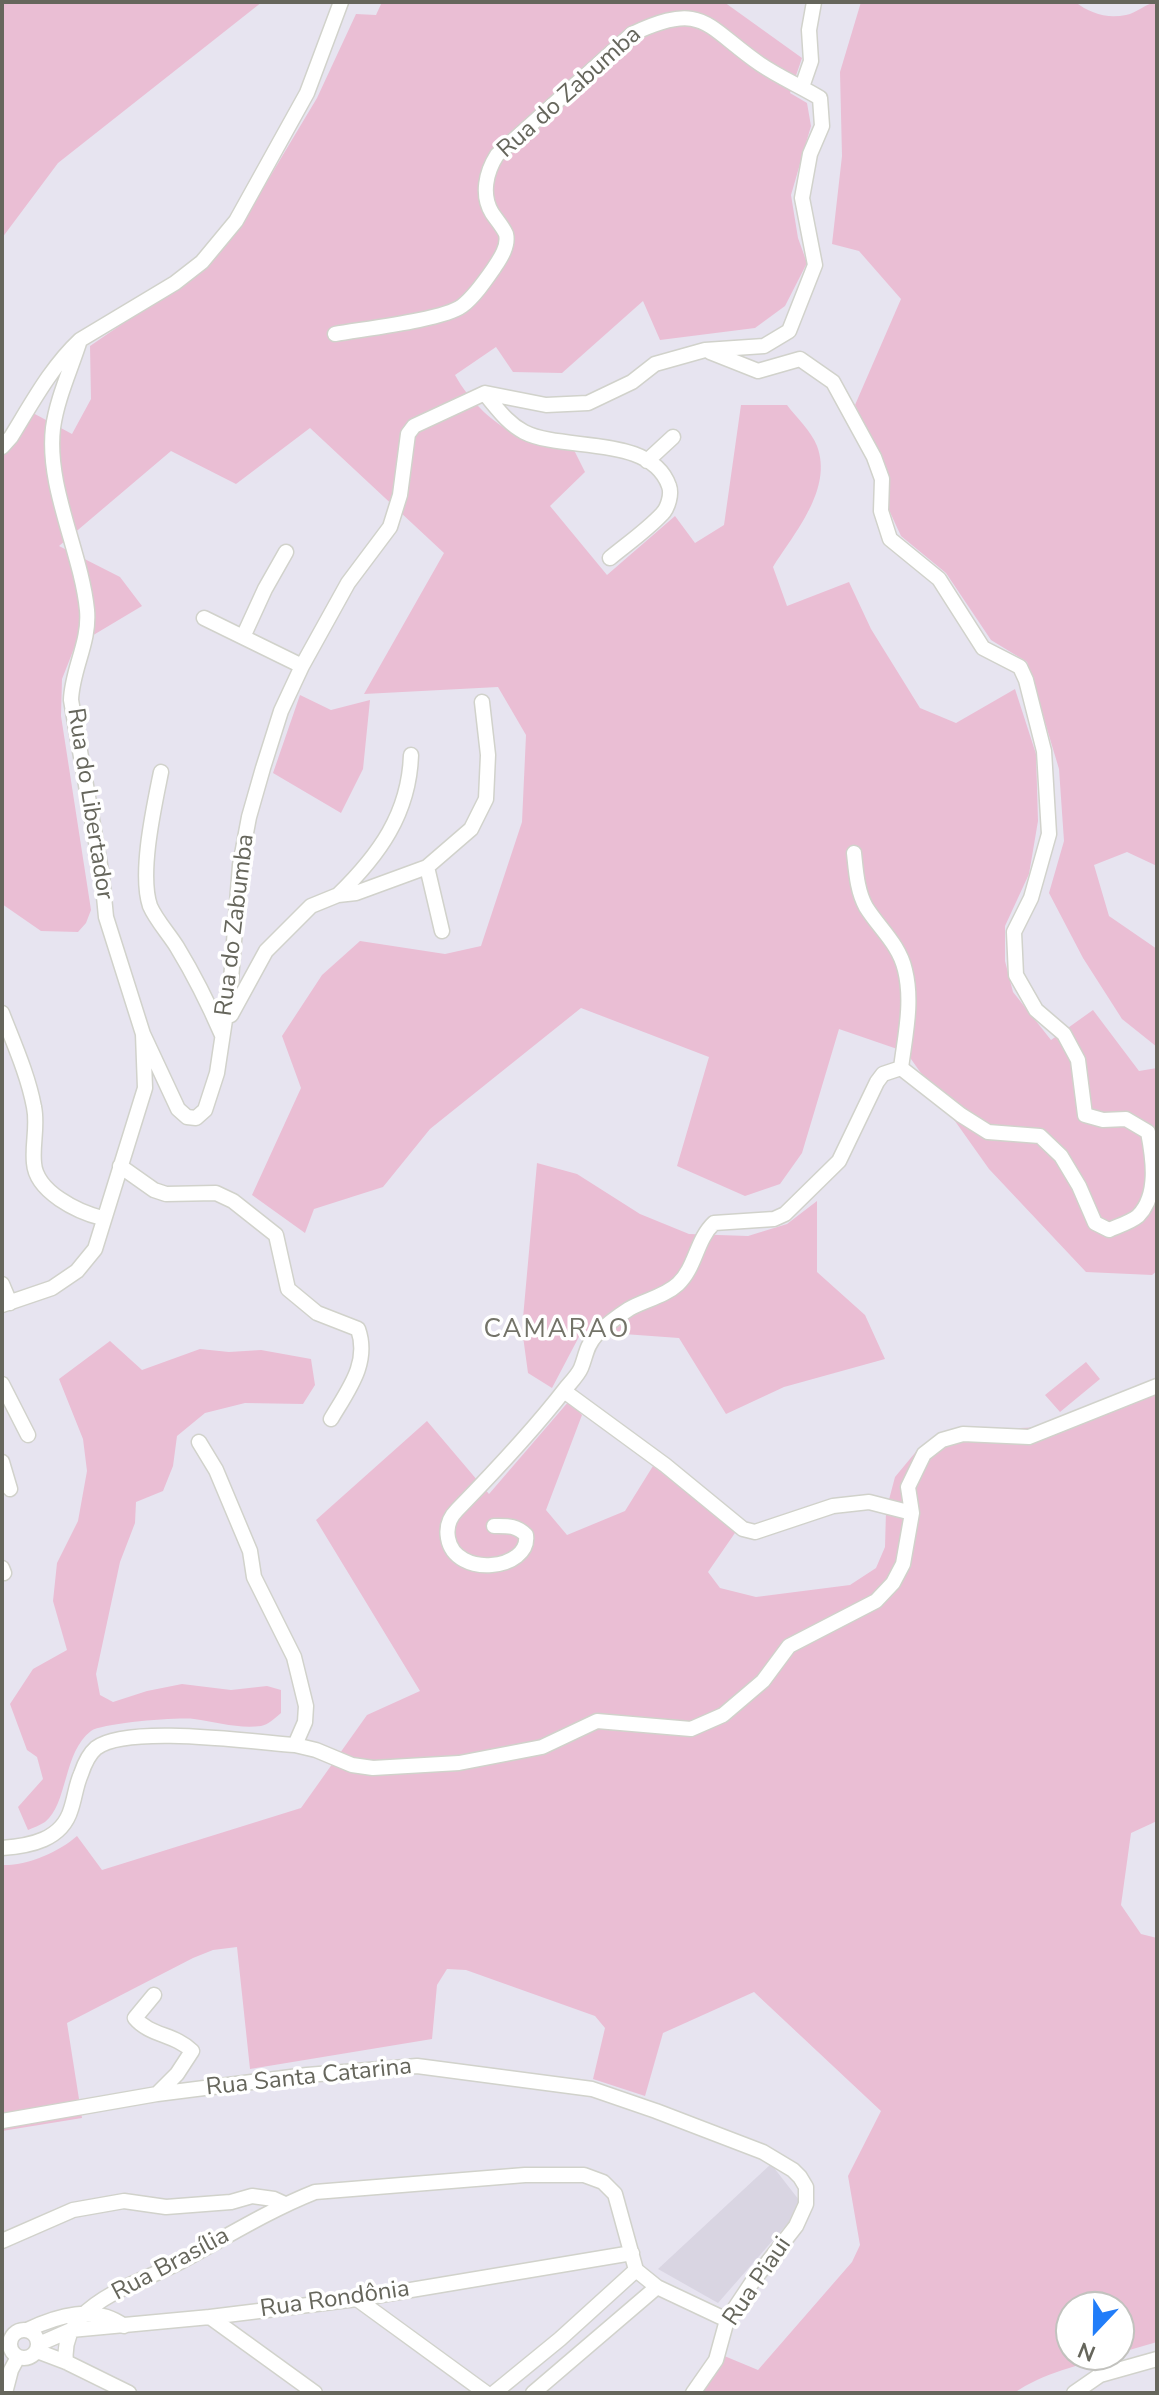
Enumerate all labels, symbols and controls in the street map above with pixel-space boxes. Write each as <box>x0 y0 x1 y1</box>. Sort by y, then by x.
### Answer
street label: Rua do Zabumba <box>492 21 648 165</box>
street label: Rua do Libertador <box>60 706 118 902</box>
street label: Rua do Zabumba <box>211 832 261 1018</box>
district label: CAMARAO <box>484 1315 630 1347</box>
street label: Rua Santa Catarina <box>205 2053 413 2103</box>
street label: Rua Brasília <box>107 2222 235 2308</box>
street label: Rua Piaui <box>718 2232 798 2332</box>
street label: Rua Rondônia <box>259 2275 411 2325</box>
north arrow <box>1055 2291 1135 2371</box>
text: N <box>1074 2334 1100 2368</box>

